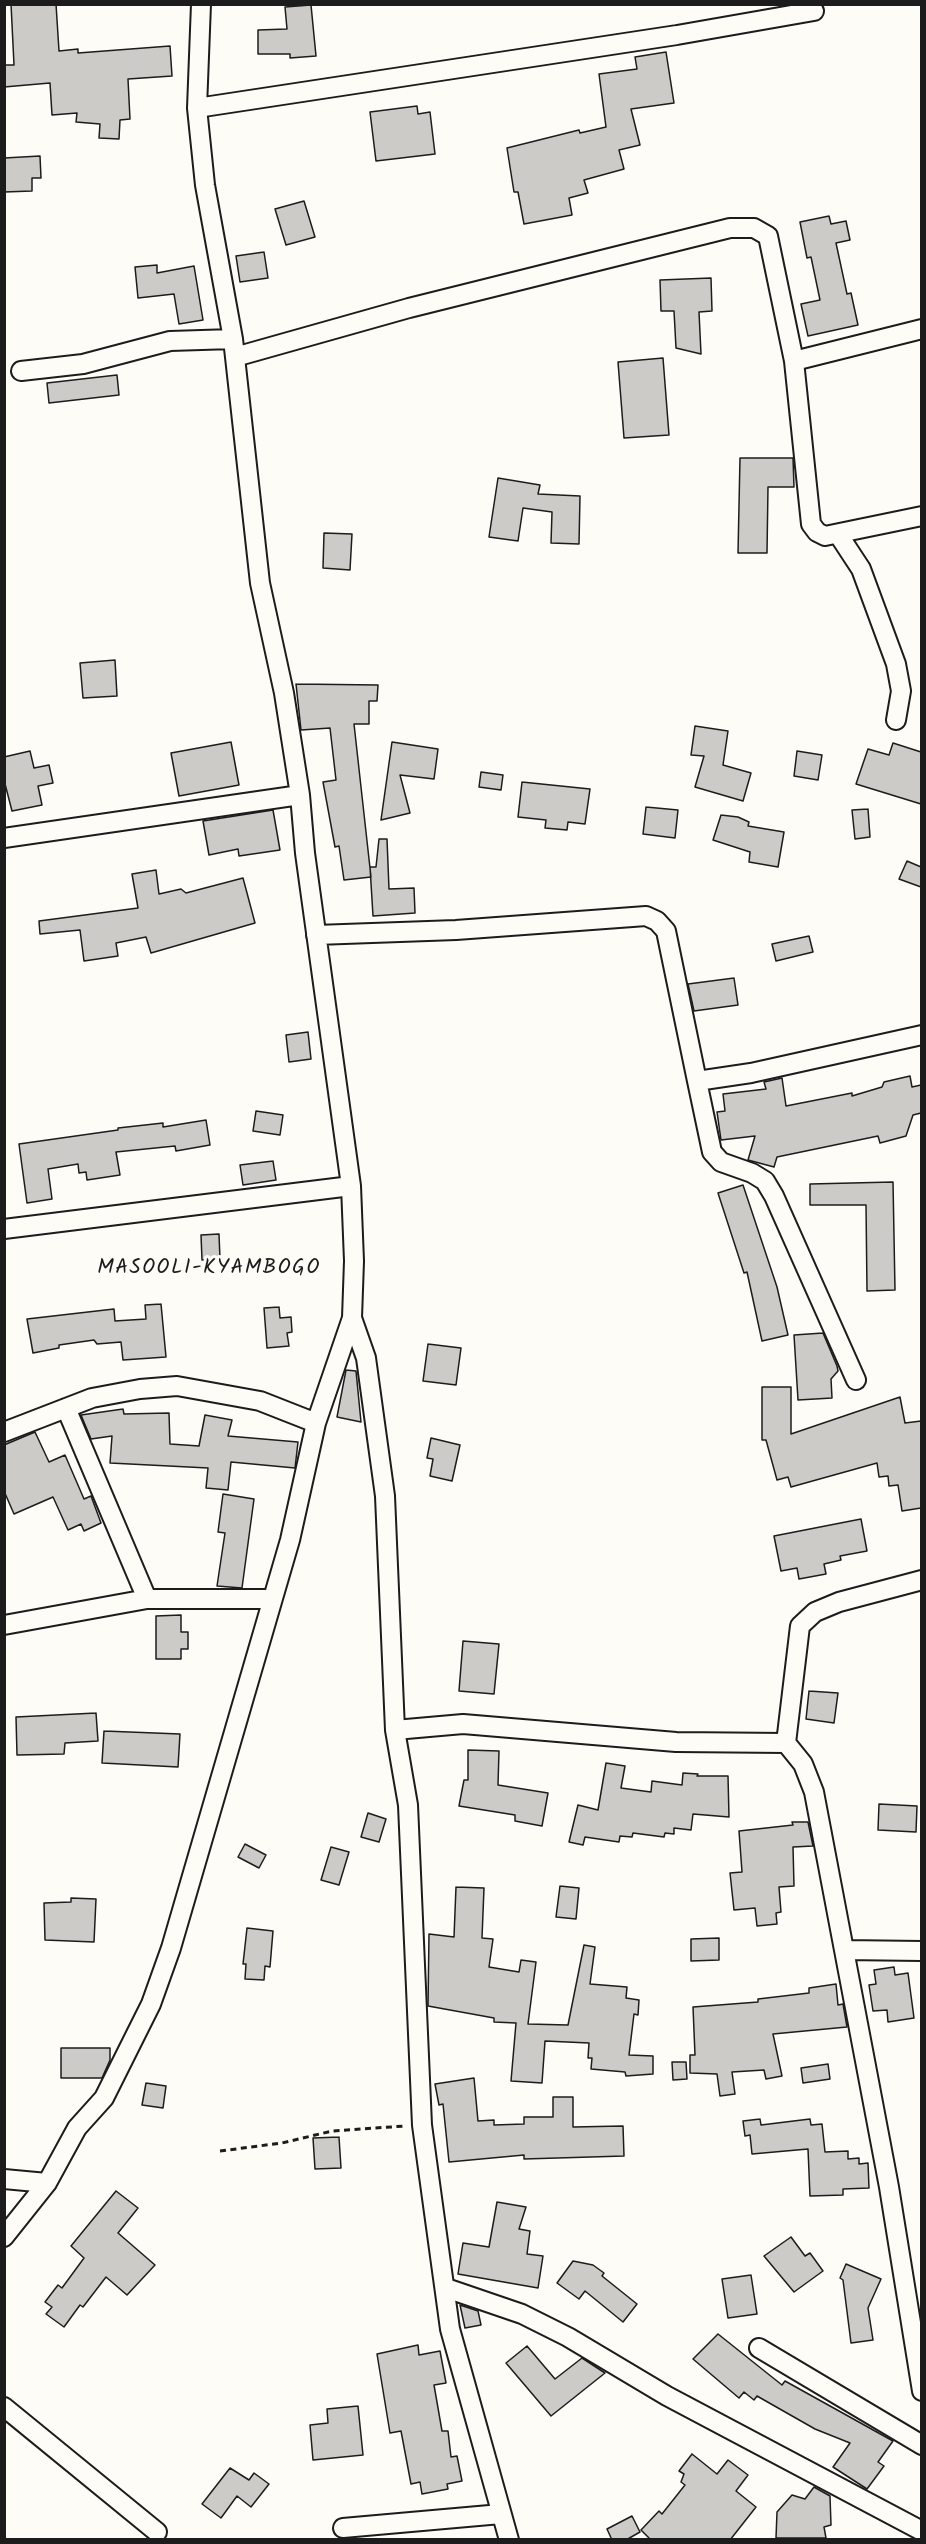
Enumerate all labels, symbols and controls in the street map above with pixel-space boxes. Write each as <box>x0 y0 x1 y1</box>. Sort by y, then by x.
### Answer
district label: MASOOLI-KYAMBOGO <box>97 1256 321 1282</box>

